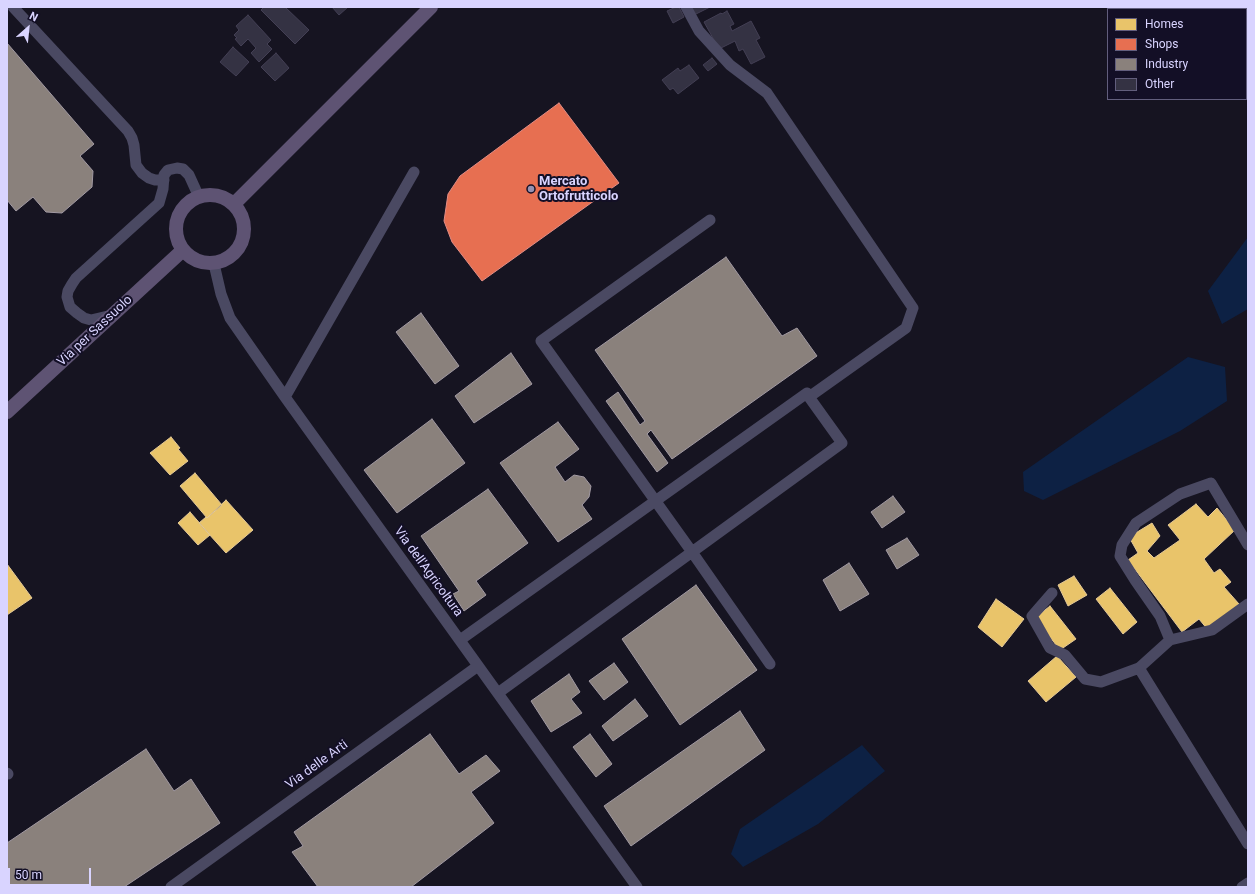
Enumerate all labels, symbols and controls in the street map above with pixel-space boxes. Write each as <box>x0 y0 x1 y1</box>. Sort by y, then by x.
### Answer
north arrow <box>8 8 48 48</box>
legend <box>1107 8 1247 100</box>
text: N <box>27 9 40 24</box>
text: Homes <box>1145 17 1183 31</box>
text: Shops <box>1145 37 1179 51</box>
text: Industry <box>1145 57 1188 71</box>
text: Other <box>1145 77 1174 91</box>
place label: Mercato Ortofrutticolo <box>539 174 618 205</box>
marker: Mercato Ortofrutticolo <box>526 184 536 194</box>
street label: Via per Sassuolo <box>54 292 136 370</box>
street label: Via dell'Agricoltura <box>390 524 466 620</box>
street label: Via delle Arti <box>283 737 351 793</box>
scale bar <box>10 860 93 886</box>
text: 50 m <box>15 868 42 882</box>

